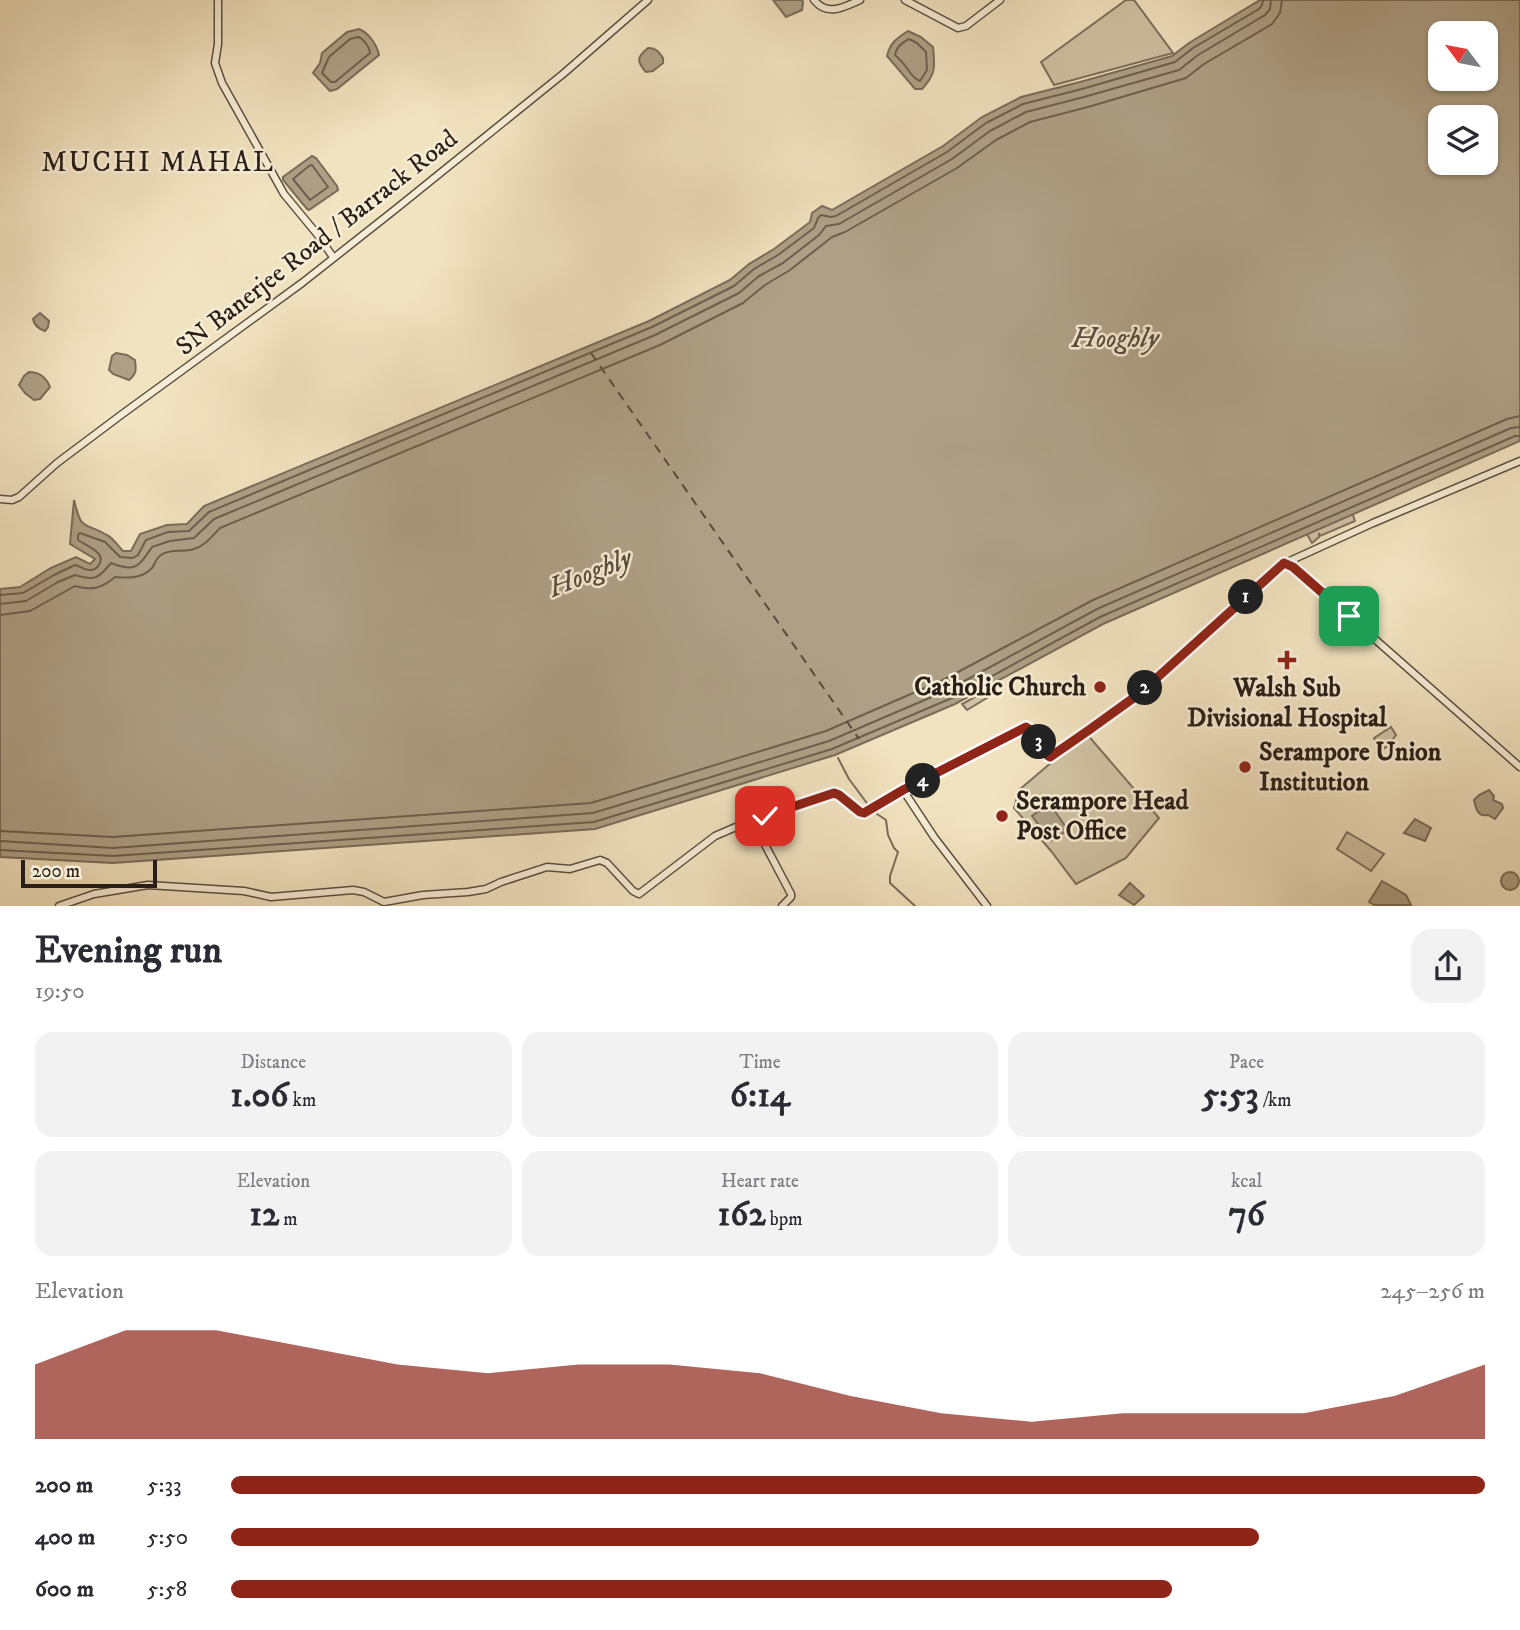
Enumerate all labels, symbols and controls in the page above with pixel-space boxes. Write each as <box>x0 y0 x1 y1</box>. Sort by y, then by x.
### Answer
north arrow <box>1428 21 1498 91</box>
map controls <box>1428 21 1498 175</box>
button: layers <box>1428 105 1498 175</box>
street label: SN Banerjee Road / Barrack Road <box>169 123 465 363</box>
district label: MUCHI MAHAL <box>41 145 275 180</box>
water label: Hooghly <box>1071 321 1160 356</box>
water label: Hooghly <box>542 540 639 606</box>
pin: 1 <box>1228 580 1264 614</box>
text: 1 <box>1242 585 1249 608</box>
pin <box>1319 586 1379 646</box>
icon: arrive <box>1330 597 1368 635</box>
marker: Walsh Sub Divisional Hospital <box>1277 650 1297 670</box>
pin: 2 <box>1128 670 1162 706</box>
place label: Catholic Church <box>914 671 1086 704</box>
place label: Walsh Sub Divisional Hospital <box>1187 672 1388 735</box>
text: 2 <box>1140 676 1149 699</box>
marker: Catholic Church <box>1092 679 1108 695</box>
pin: 3 <box>1021 724 1056 760</box>
text: 3 <box>1035 730 1042 753</box>
place label: Serampore Union Institution <box>1259 736 1442 799</box>
marker: Serampore Union Institution <box>1237 759 1253 775</box>
pin: 4 <box>906 764 940 798</box>
text: 4 <box>917 769 928 792</box>
place label: Serampore Head Post Office <box>1016 785 1190 848</box>
pin <box>735 786 795 846</box>
icon: check <box>746 797 784 835</box>
marker: Serampore Head Post Office <box>994 808 1010 824</box>
scale bar <box>21 856 158 888</box>
text: 200 m <box>32 860 80 883</box>
text: Evening run <box>35 927 222 975</box>
button: share <box>1411 929 1485 1003</box>
text: 19:50 <box>35 977 85 1006</box>
text: Distance <box>241 1051 306 1074</box>
text: Time <box>739 1051 781 1074</box>
text: Pace <box>1229 1051 1264 1074</box>
text: 1.06 <box>230 1074 289 1118</box>
text: 6:14 <box>730 1074 790 1118</box>
text: 5:53 <box>1202 1074 1259 1118</box>
text: km <box>289 1089 316 1112</box>
text: /km <box>1259 1089 1292 1112</box>
text: Elevation <box>237 1170 310 1193</box>
text: Heart rate <box>721 1170 799 1193</box>
text: kcal <box>1231 1170 1262 1193</box>
text: 12 <box>249 1193 279 1237</box>
text: 162 <box>718 1193 766 1237</box>
text: 76 <box>1228 1193 1265 1237</box>
text: m <box>279 1208 298 1231</box>
text: bpm <box>766 1208 802 1231</box>
text: Elevation <box>35 1277 124 1306</box>
text: 245–256 m <box>1380 1277 1485 1306</box>
text: 200 m <box>35 1471 93 1500</box>
text: 5:33 <box>147 1471 182 1500</box>
text: 400 m <box>35 1523 95 1552</box>
text: 5:50 <box>147 1523 188 1552</box>
text: 600 m <box>35 1575 94 1604</box>
text: 5:58 <box>147 1575 187 1604</box>

